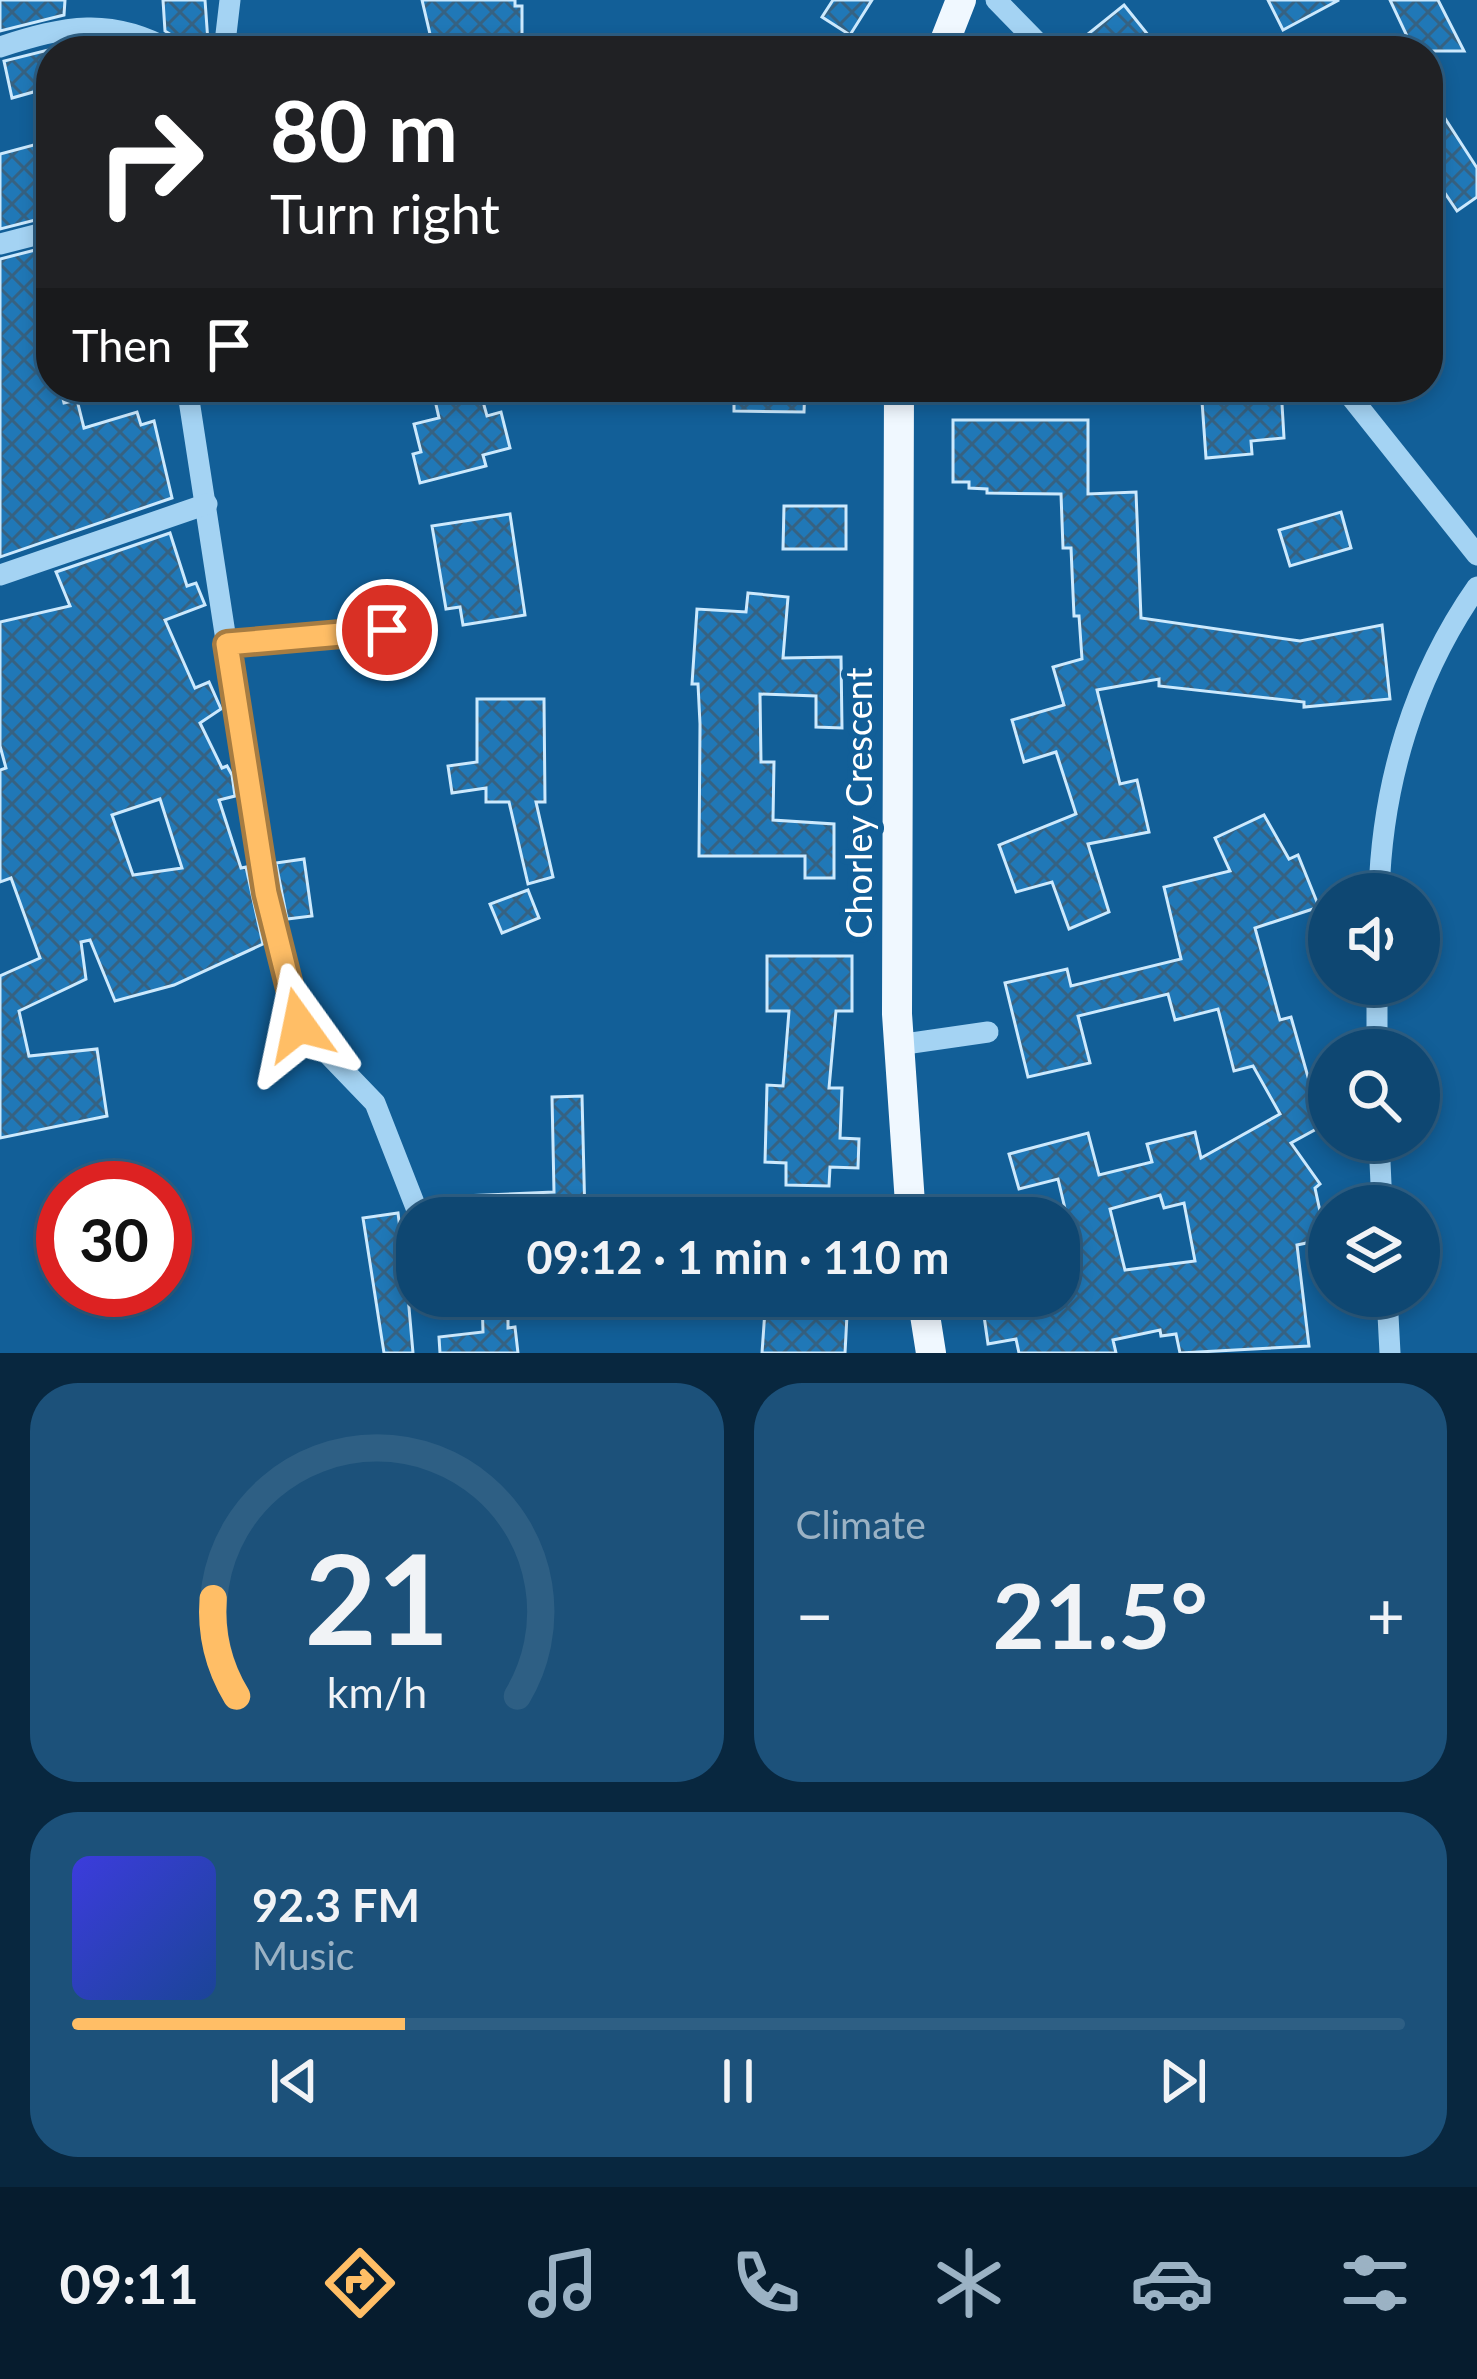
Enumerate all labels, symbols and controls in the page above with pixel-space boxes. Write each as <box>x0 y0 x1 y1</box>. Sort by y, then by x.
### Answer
text: 80 m <box>270 79 458 180</box>
icon: right <box>72 84 228 240</box>
text: Turn right <box>270 181 500 246</box>
icon: arrive <box>196 312 262 378</box>
text: Then <box>72 318 172 372</box>
pin <box>336 579 438 681</box>
icon: arrive <box>354 597 420 663</box>
street label: Chorley Crescent <box>836 667 880 939</box>
map controls <box>1308 873 1440 1317</box>
button: sound <box>1308 873 1440 1005</box>
position arrow <box>236 962 362 1088</box>
button: search <box>1308 1029 1440 1161</box>
speed limit sign: 30 <box>36 1161 192 1317</box>
button: layers <box>1308 1185 1440 1317</box>
text: 09:12 · 1 min · 110 m <box>527 1230 949 1284</box>
text: Climate <box>796 1501 926 1547</box>
text: 21 <box>304 1522 449 1672</box>
text: 21.5° <box>993 1560 1208 1668</box>
text: − <box>796 1575 834 1654</box>
text: + <box>1367 1575 1405 1654</box>
text: km/h <box>327 1665 427 1716</box>
text: 92.3 FM <box>252 1878 420 1932</box>
text: Music <box>252 1932 354 1978</box>
icon: previous <box>261 2048 327 2114</box>
icon: pause <box>705 2048 771 2114</box>
icon: next <box>1150 2048 1216 2114</box>
icon: directions <box>318 2241 402 2325</box>
icon: music <box>521 2241 605 2325</box>
icon: phone <box>724 2241 808 2325</box>
icon: climate <box>927 2241 1011 2325</box>
icon: car <box>1130 2241 1214 2325</box>
icon: filters <box>1333 2241 1417 2325</box>
text: 09:11 <box>60 2251 199 2316</box>

